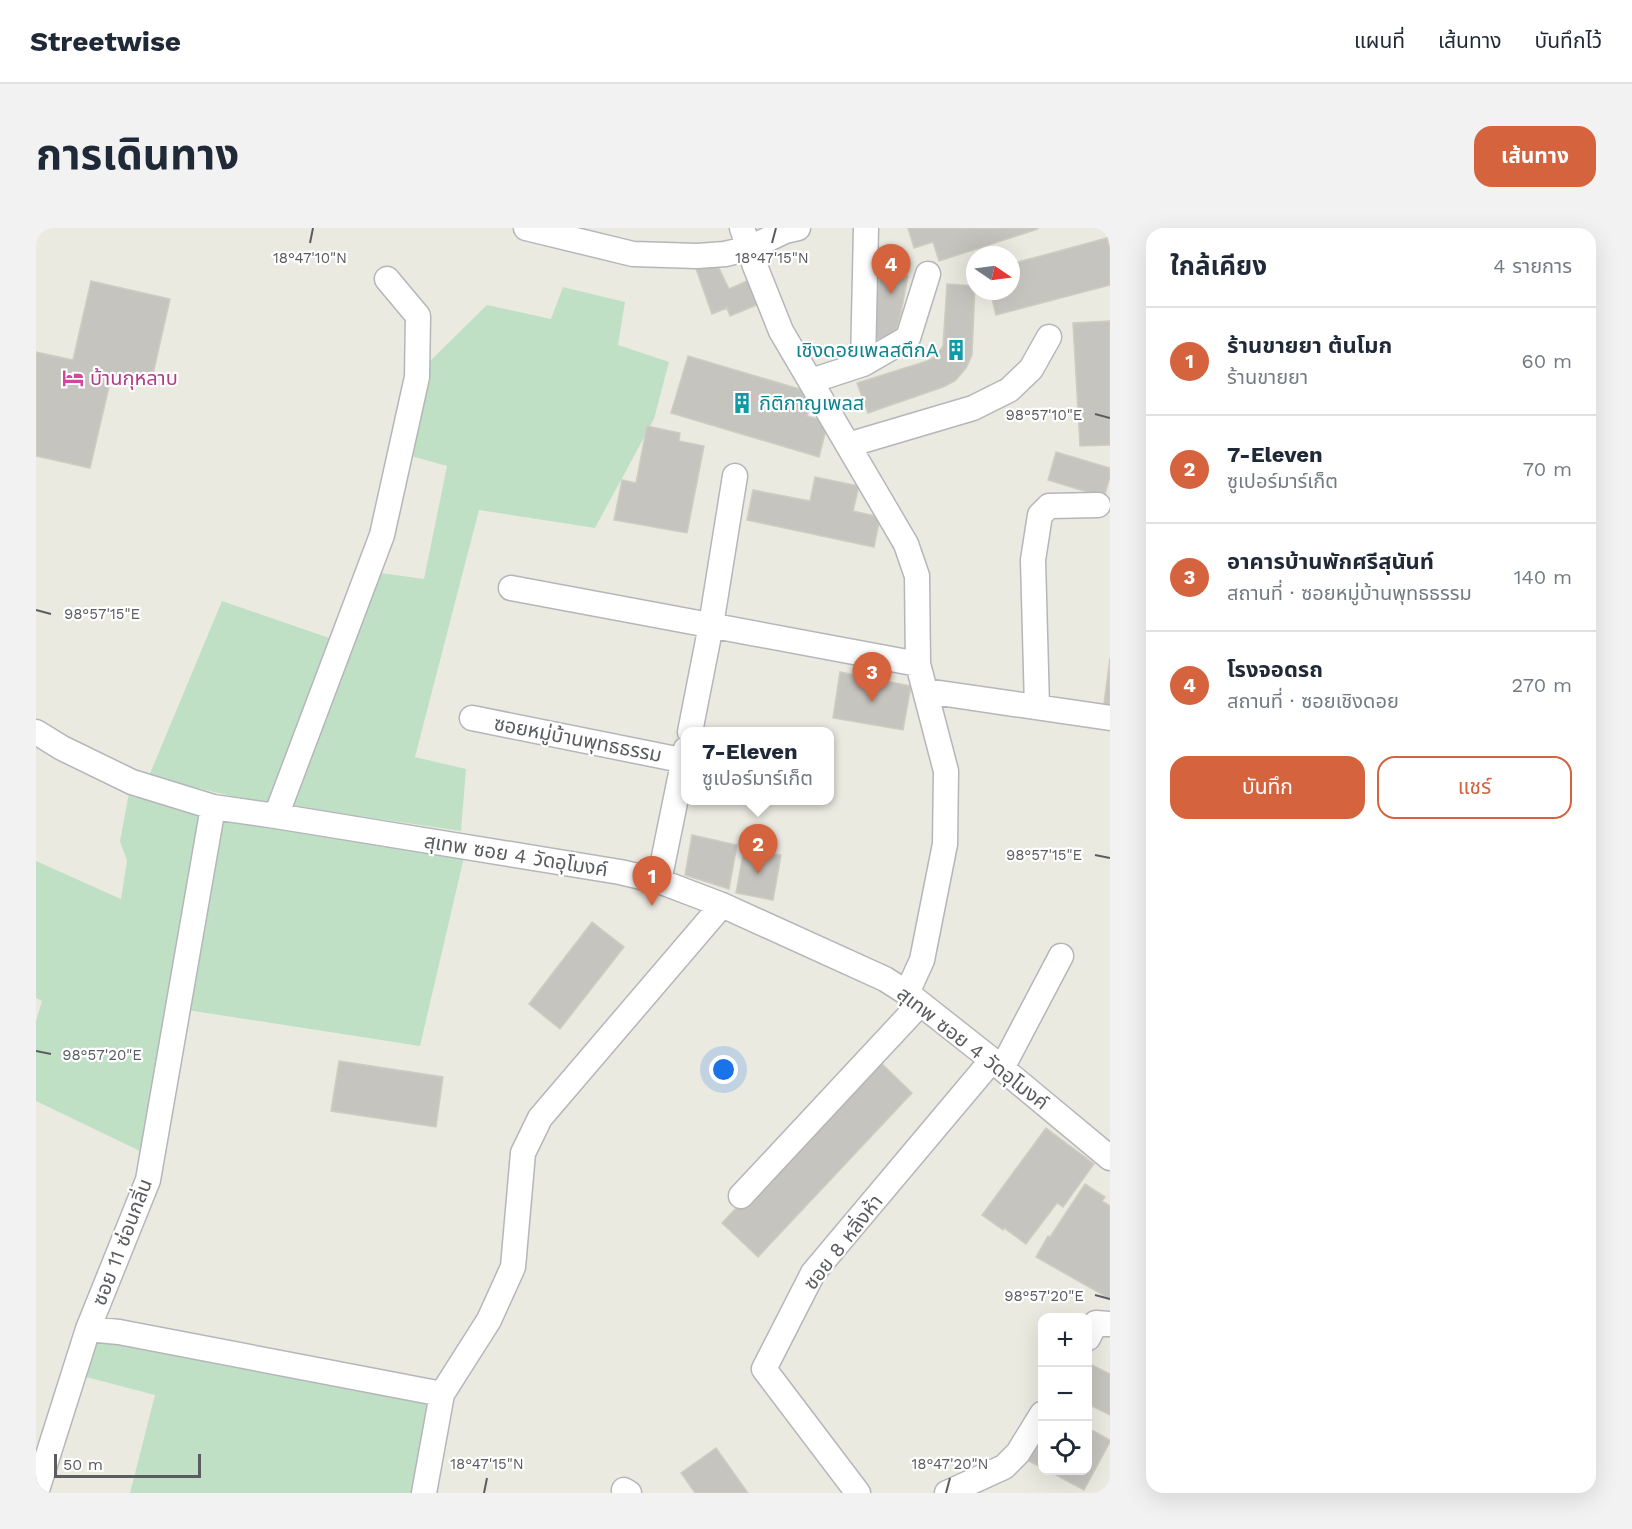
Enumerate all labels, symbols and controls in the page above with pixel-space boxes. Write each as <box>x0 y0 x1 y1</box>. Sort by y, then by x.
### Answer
text: Streetwise <box>30 25 181 58</box>
text: แผนที่ <box>1354 28 1405 53</box>
text: เส้นทาง <box>1438 28 1502 53</box>
text: บันทึกไว้ <box>1535 28 1602 53</box>
button: เส้นทาง <box>1474 126 1596 187</box>
text: การเดินทาง <box>36 130 239 179</box>
pin: 4 <box>872 244 910 294</box>
north arrow <box>966 246 1020 300</box>
text: 18°47'10"N <box>273 249 347 267</box>
text: 18°47'15"N <box>735 249 809 267</box>
text: ใกล้เคียง <box>1170 251 1267 281</box>
text: 4 รายการ <box>1493 254 1572 278</box>
text: ร้านขายยา ต้นโมก <box>1227 333 1392 358</box>
place label: เชิงดอยเพลสตึกA <box>796 338 939 362</box>
building icon: เชิงดอยเพลสตึกA <box>944 338 968 362</box>
text: 1 <box>1185 349 1194 373</box>
text: 60 m <box>1522 349 1572 373</box>
text: ร้านขายยา <box>1227 365 1308 389</box>
hotel icon: บ้านกุหลาบ <box>61 366 85 390</box>
place label: บ้านกุหลาบ <box>90 366 178 390</box>
building icon: กิติกาญเพลส <box>730 391 754 415</box>
place label: กิติกาญเพลส <box>759 391 864 415</box>
text: 98°57'10"E <box>1006 406 1082 424</box>
text: 7-Eleven <box>1227 442 1323 467</box>
text: 2 <box>1184 457 1195 481</box>
text: 70 m <box>1523 457 1572 481</box>
text: ซูเปอร์มาร์เก็ต <box>1227 469 1338 493</box>
text: อาคารบ้านพักศรีสุนันท์ <box>1227 549 1434 574</box>
text: 3 <box>1184 565 1195 589</box>
text: 140 m <box>1514 565 1572 589</box>
text: สถานที่ · ซอยหมู่บ้านพุทธธรรม <box>1227 581 1472 605</box>
text: 98°57'15"E <box>64 605 140 623</box>
pin: 3 <box>852 652 892 702</box>
text: โรงจอดรถ <box>1227 657 1323 682</box>
text: 4 <box>1183 673 1196 697</box>
text: 270 m <box>1512 673 1572 697</box>
text: สถานที่ · ซอยเชิงดอย <box>1227 689 1399 713</box>
street label: ซอยหมู่บ้านพุทธธรรม <box>492 711 664 768</box>
popup <box>681 727 834 805</box>
text: 7-Eleven <box>702 739 798 764</box>
button: บันทึก <box>1170 756 1365 819</box>
button: แชร์ <box>1377 756 1572 819</box>
text: ซูเปอร์มาร์เก็ต <box>702 766 813 790</box>
pin: 2 <box>738 824 778 874</box>
street label: สุเทพ ซอย 4 วัดอุโมงค์ <box>422 829 610 881</box>
text: 98°57'15"E <box>1006 846 1082 864</box>
pin: 1 <box>632 856 672 906</box>
street label: สุเทพ ซอย 4 วัดอุโมงค์ <box>892 981 1054 1115</box>
text: 98°57'20"E <box>62 1046 142 1064</box>
your location <box>709 1055 738 1084</box>
street label: ซอย 11 ซ่อนกลิ่น <box>86 1175 157 1309</box>
street label: ซอย 8 หลิ่งห้า <box>798 1189 888 1294</box>
text: 98°57'20"E <box>1004 1287 1084 1305</box>
map controls <box>1038 1313 1092 1475</box>
button: + <box>1038 1313 1092 1367</box>
button: − <box>1038 1367 1092 1421</box>
button: locate <box>1038 1421 1092 1475</box>
scale bar <box>54 1451 201 1478</box>
text: 50 m <box>63 1455 103 1474</box>
text: 18°47'15"N <box>450 1455 524 1473</box>
text: 18°47'20"N <box>911 1455 989 1473</box>

